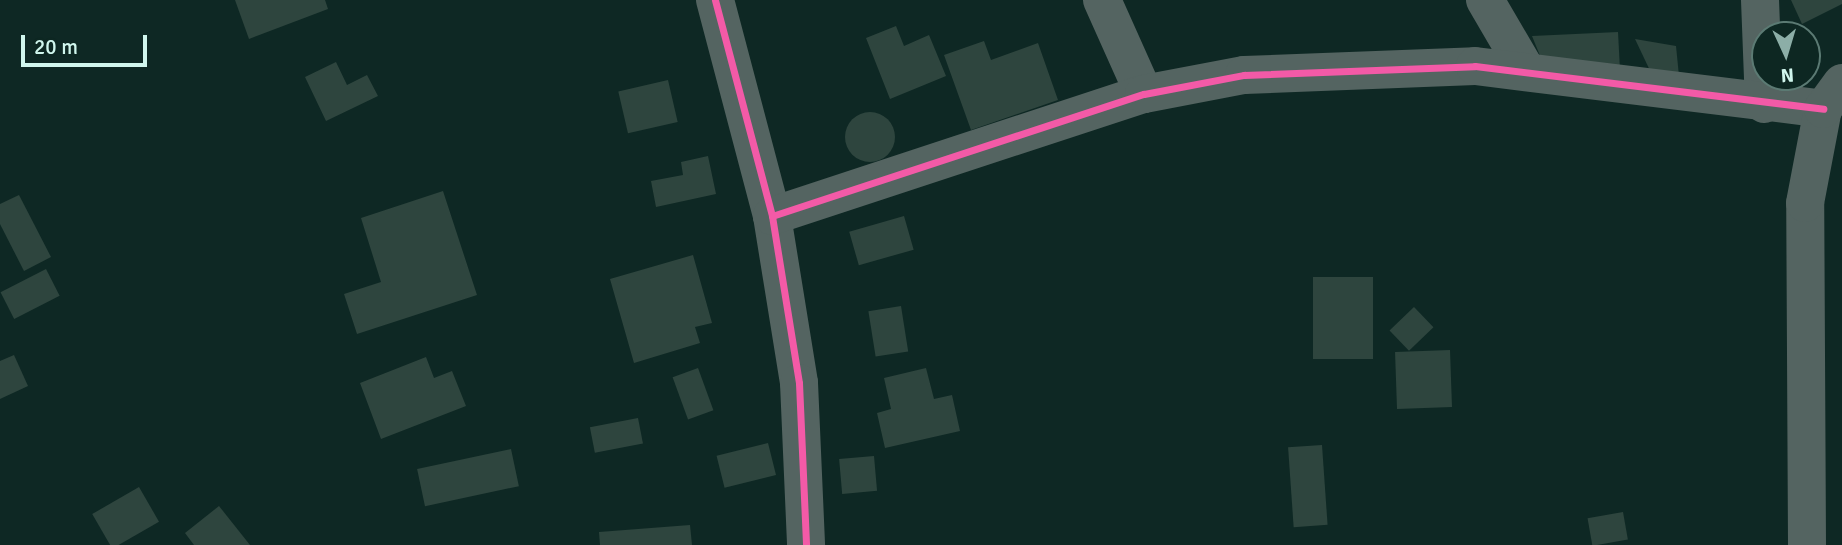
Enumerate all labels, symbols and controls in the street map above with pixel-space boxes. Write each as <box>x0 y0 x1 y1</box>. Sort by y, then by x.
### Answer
scale bar <box>24 21 150 65</box>
north arrow <box>1751 21 1821 91</box>
text: 20 m <box>34 34 78 60</box>
text: N <box>1780 63 1795 87</box>

